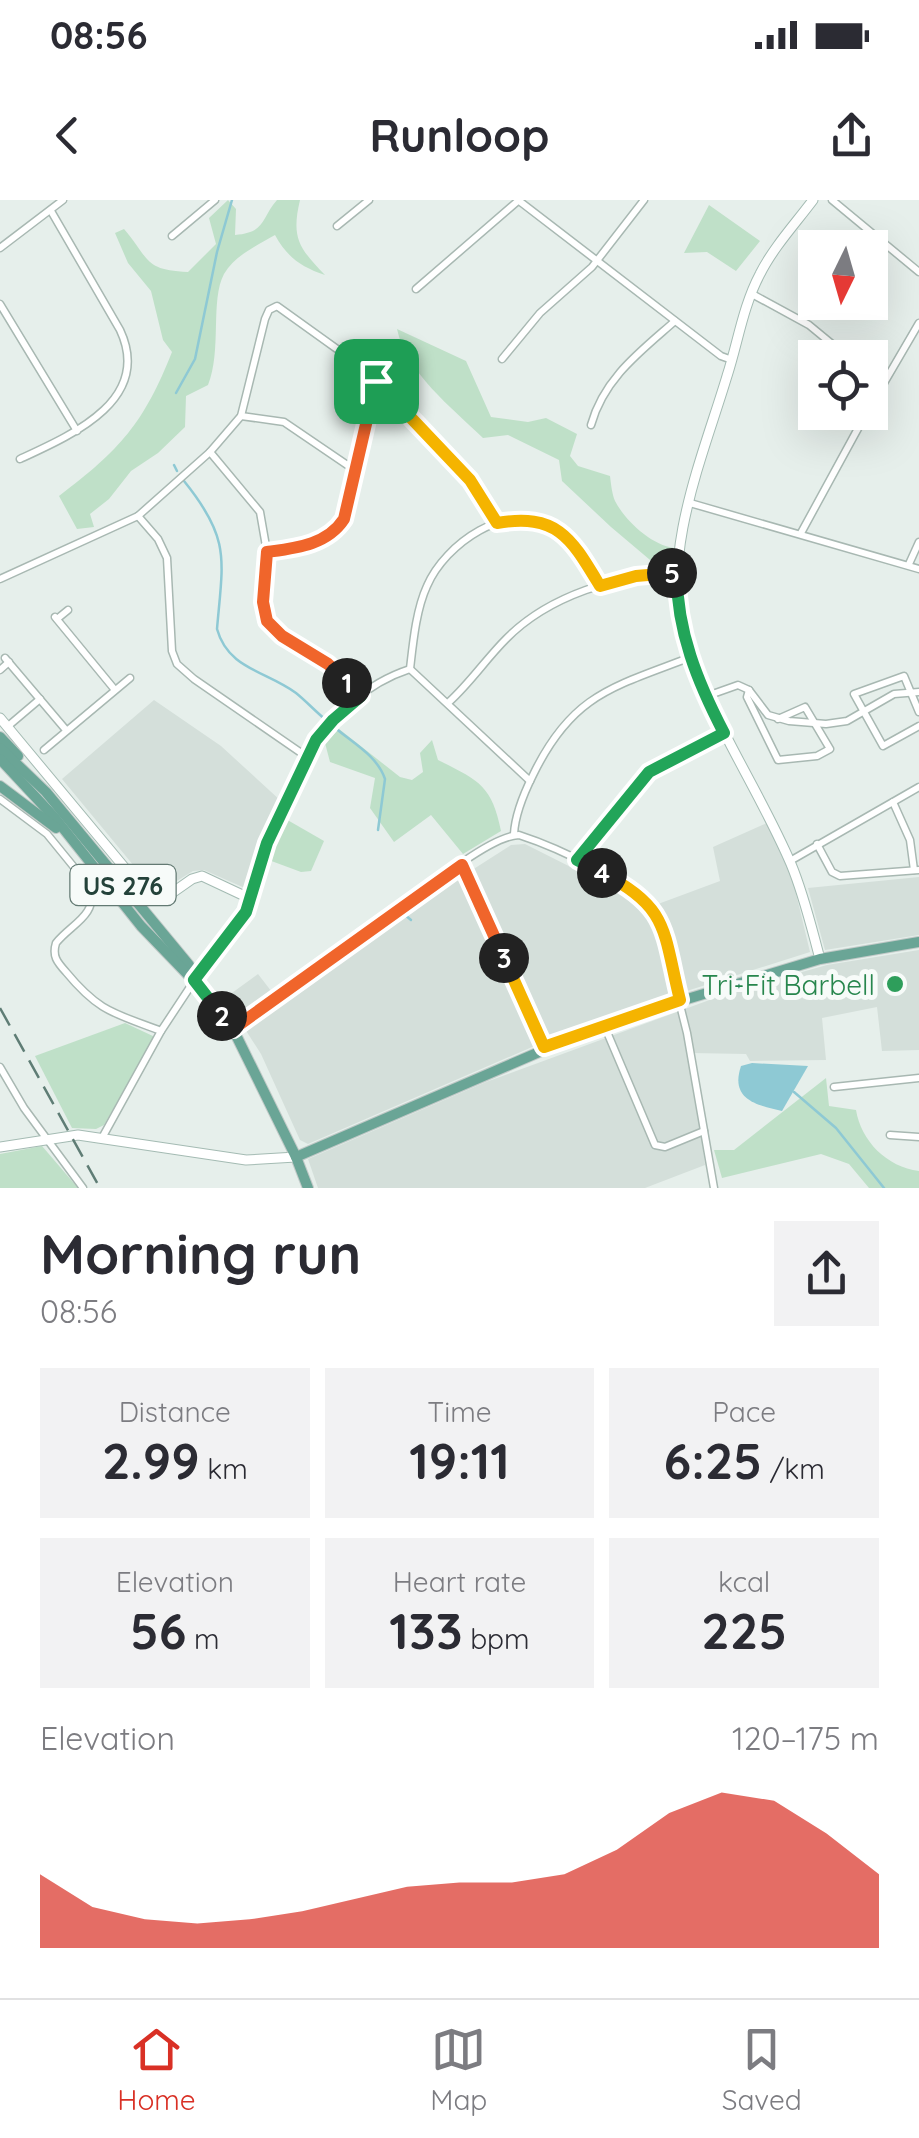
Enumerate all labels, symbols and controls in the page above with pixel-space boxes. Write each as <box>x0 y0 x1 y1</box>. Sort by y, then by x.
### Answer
text: 08:56 <box>50 11 147 59</box>
text: Runloop <box>370 107 549 163</box>
icon: back <box>40 108 95 163</box>
icon: share <box>824 108 879 163</box>
north arrow <box>798 230 888 320</box>
map controls <box>798 230 888 430</box>
pin <box>334 339 419 424</box>
button: locate <box>798 340 888 430</box>
icon: arrive <box>349 354 404 409</box>
pin: 5 <box>647 548 697 598</box>
text: 5 <box>664 555 680 590</box>
pin: 1 <box>322 658 372 708</box>
text: 1 <box>342 665 352 700</box>
pin: 4 <box>577 848 627 898</box>
text: 4 <box>594 855 610 890</box>
road number: US 276 <box>70 865 176 905</box>
pin: 3 <box>479 933 529 983</box>
text: 3 <box>496 940 512 975</box>
place label: Tri-Fit Barbell <box>701 967 875 1002</box>
marker: Tri-Fit Barbell <box>884 973 906 995</box>
pin: 2 <box>197 991 247 1041</box>
text: 2 <box>214 998 230 1033</box>
text: Morning run <box>40 1219 361 1288</box>
button: share <box>774 1221 879 1326</box>
text: 08:56 <box>40 1291 117 1331</box>
text: Distance <box>119 1394 231 1429</box>
text: Time <box>427 1394 492 1429</box>
text: Pace <box>712 1394 776 1429</box>
text: 2.99 <box>102 1429 200 1492</box>
text: 19:11 <box>409 1429 510 1492</box>
text: 6:25 <box>663 1429 762 1492</box>
text: km <box>200 1451 248 1486</box>
text: /km <box>762 1451 825 1486</box>
text: Elevation <box>116 1564 234 1599</box>
text: Heart rate <box>393 1564 526 1599</box>
text: kcal <box>718 1564 770 1599</box>
text: 56 <box>130 1599 186 1662</box>
text: 133 <box>389 1599 463 1662</box>
text: 225 <box>701 1599 787 1662</box>
text: m <box>186 1621 220 1656</box>
text: bpm <box>463 1621 530 1656</box>
text: Elevation <box>40 1718 175 1758</box>
text: 120–175 m <box>732 1718 879 1758</box>
tab: Home <box>117 2022 196 2117</box>
tab: Map <box>430 2022 487 2117</box>
tab: Saved <box>722 2022 802 2117</box>

